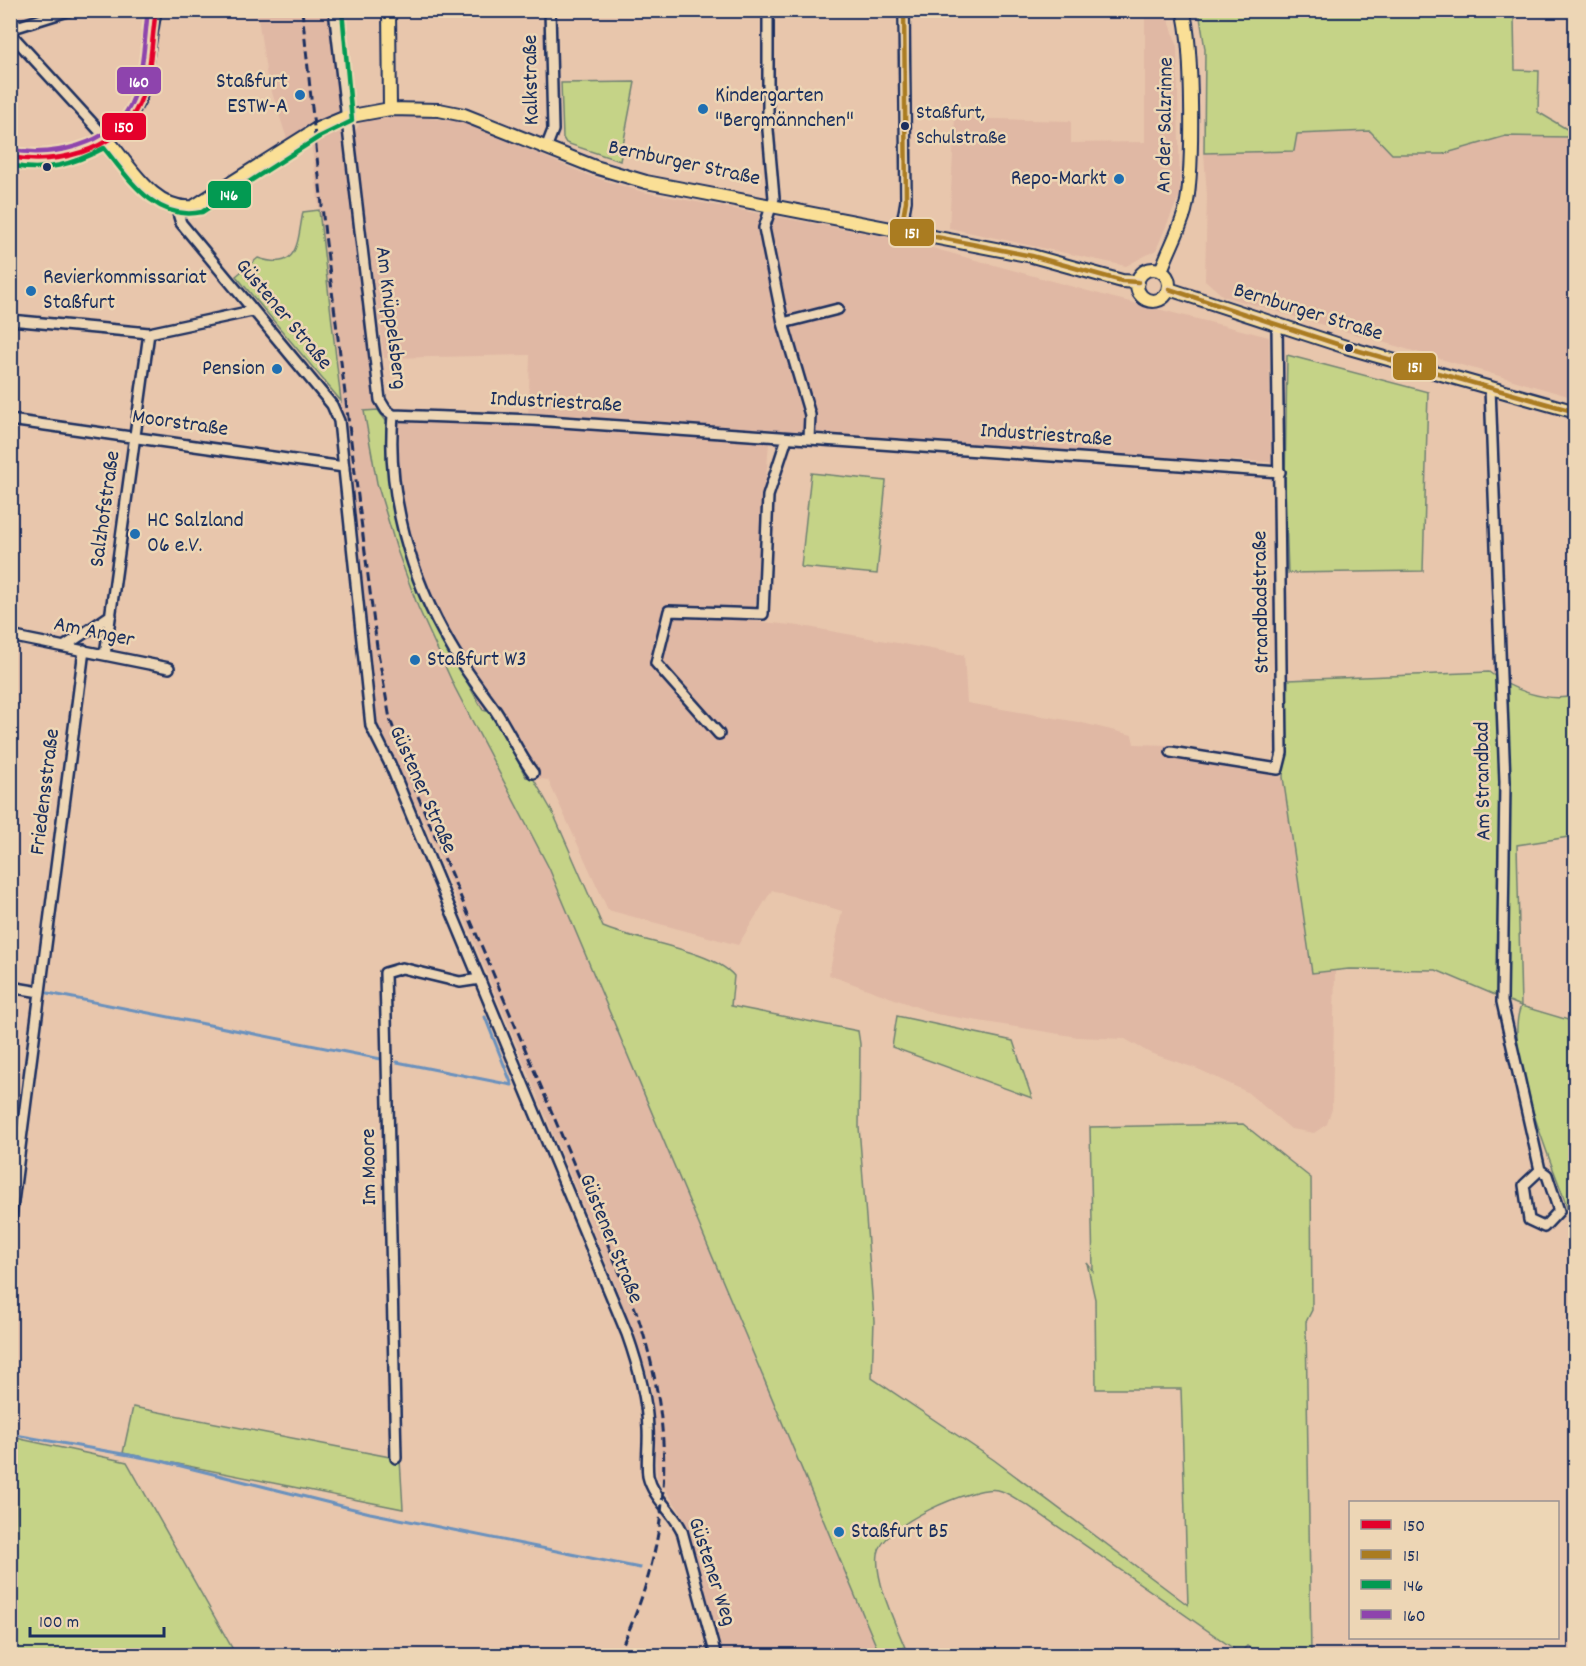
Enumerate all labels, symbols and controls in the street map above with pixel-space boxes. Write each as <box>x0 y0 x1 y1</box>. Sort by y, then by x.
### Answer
street label: Kalkstraße <box>516 34 548 126</box>
street label: An der Salzrinne <box>1149 57 1183 193</box>
line badge: 160 <box>116 66 162 95</box>
place label: Staßfurt ESTW-A <box>216 67 288 123</box>
text: 160 <box>129 72 149 95</box>
place label: Kindergarten "Bergmännchen" <box>715 81 854 137</box>
marker: Staßfurt ESTW-A <box>293 88 307 102</box>
place label: Staßfurt, Schulstraße <box>916 100 1006 153</box>
marker: Kindergarten "Bergmännchen" <box>696 102 710 116</box>
line badge: 150 <box>101 112 147 141</box>
text: 150 <box>114 117 134 140</box>
marker: Staßfurt, Schulstraße <box>899 120 911 132</box>
street label: Bernburger Straße <box>605 133 763 195</box>
unlabelled marker <box>41 161 53 173</box>
place label: Repo-Markt <box>1011 164 1107 195</box>
marker: Repo-Markt <box>1112 172 1126 186</box>
line badge: 146 <box>207 180 252 209</box>
text: 146 <box>220 185 238 208</box>
line badge: 151 <box>889 218 935 247</box>
text: 151 <box>905 223 919 246</box>
street label: Am Knüppelsberg <box>366 245 414 391</box>
street label: Güstener Straße <box>227 253 339 377</box>
place label: Revierkommissariat Staßfurt <box>43 263 207 319</box>
street label: Bernburger Straße <box>1230 276 1386 350</box>
marker: Revierkommissariat Staßfurt <box>24 284 38 298</box>
unlabelled marker <box>1343 342 1355 354</box>
line badge: 151 <box>1392 352 1437 381</box>
place label: Pension <box>202 354 265 385</box>
text: 151 <box>1408 357 1422 380</box>
marker: Pension <box>270 362 284 376</box>
street label: Industriestraße <box>489 384 623 422</box>
street label: Moorstraße <box>130 402 230 446</box>
street label: Industriestraße <box>979 416 1113 456</box>
street label: Salzhofstraße <box>82 449 130 569</box>
place label: HC Salzland 06 e.V. <box>147 506 244 562</box>
marker: HC Salzland 06 e.V. <box>128 527 142 541</box>
street label: Strandbadstraße <box>1245 530 1279 674</box>
street label: Am Anger <box>51 609 138 657</box>
place label: Staßfurt W3 <box>427 645 527 676</box>
marker: Staßfurt W3 <box>408 653 422 667</box>
street label: Güstener Straße <box>380 721 464 859</box>
street label: Am Strandbad <box>1467 721 1501 841</box>
street label: Friedensstraße <box>23 727 69 857</box>
street label: Im Moore <box>354 1128 386 1206</box>
street label: Güstener Straße <box>570 1170 650 1308</box>
legend <box>1349 1501 1559 1639</box>
street label: Güstener Weg <box>679 1514 743 1630</box>
text: 150 <box>1403 1515 1425 1540</box>
place label: Staßfurt B5 <box>851 1517 949 1548</box>
marker: Staßfurt B5 <box>832 1525 846 1539</box>
text: 151 <box>1403 1545 1419 1570</box>
text: 146 <box>1403 1575 1423 1600</box>
scale bar <box>30 1600 164 1638</box>
text: 160 <box>1403 1605 1426 1630</box>
text: 100 m <box>39 1611 79 1636</box>

